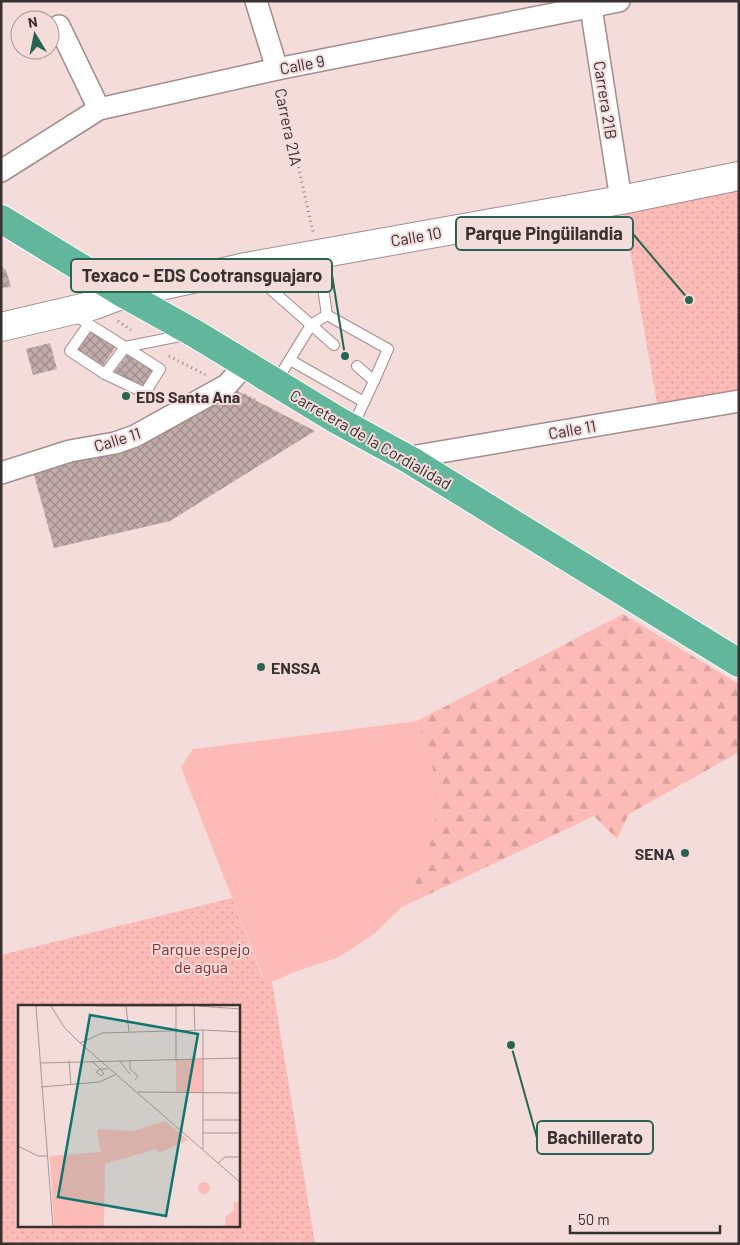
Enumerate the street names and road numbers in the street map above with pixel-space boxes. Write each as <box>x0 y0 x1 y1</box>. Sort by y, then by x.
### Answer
street label: Calle 9 <box>278 50 326 78</box>
street label: Carrera 21B <box>590 59 622 141</box>
street label: Carrera 21A <box>272 87 307 168</box>
street label: Calle 10 <box>389 222 443 250</box>
street label: Carretera de la Cordialidad <box>287 385 455 493</box>
street label: Calle 11 <box>547 415 597 443</box>
street label: Calle 11 <box>91 423 143 455</box>

